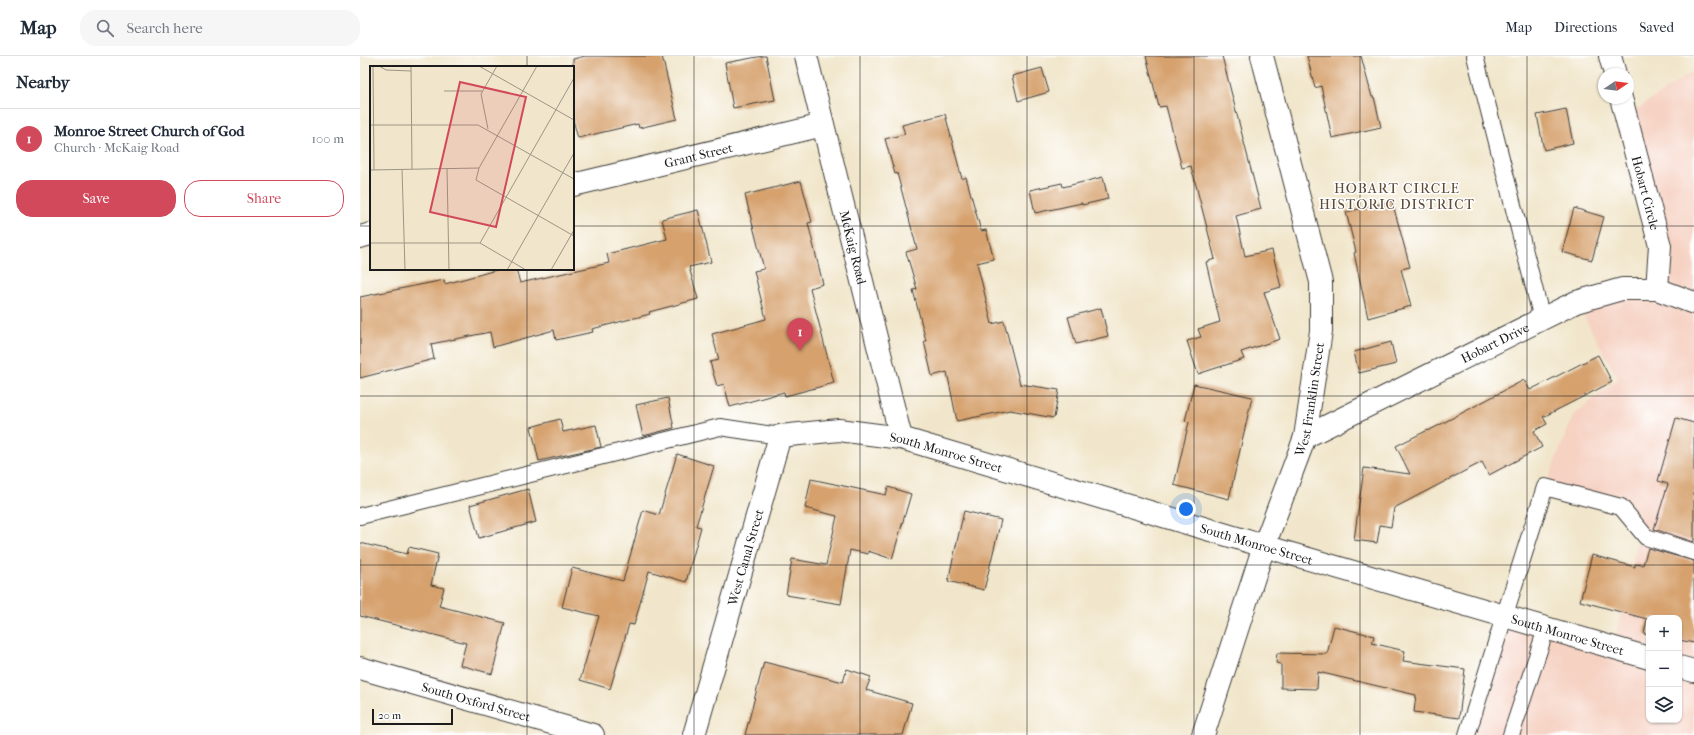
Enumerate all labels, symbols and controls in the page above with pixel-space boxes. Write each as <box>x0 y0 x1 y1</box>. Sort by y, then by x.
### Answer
search box <box>80 10 360 46</box>
text: Map <box>20 17 56 39</box>
icon: search <box>94 17 116 39</box>
text: Search here <box>126 19 203 37</box>
text: Map <box>1505 19 1532 36</box>
text: Directions <box>1554 19 1617 36</box>
text: Saved <box>1639 19 1674 36</box>
inset map <box>370 66 574 270</box>
north arrow <box>1598 68 1634 104</box>
text: Nearby <box>16 72 70 92</box>
text: Monroe Street Church of God <box>54 122 244 140</box>
text: 1 <box>27 131 31 146</box>
text: 100 m <box>311 131 344 146</box>
street label: Grant Street <box>663 139 735 170</box>
text: Church · McKaig Road <box>54 140 179 155</box>
street label: Hobart Circle <box>1629 154 1663 232</box>
button: Save <box>16 180 176 217</box>
button: Share <box>184 180 344 217</box>
district label: HOBART CIRCLE HISTORIC DISTRICT <box>1319 180 1475 213</box>
street label: McKaig Road <box>837 209 870 287</box>
pin: 1 <box>787 318 813 351</box>
street label: Hobart Drive <box>1458 319 1532 366</box>
street label: West Franklin Street <box>1291 341 1327 459</box>
street label: South Monroe Street <box>889 429 1005 475</box>
your location <box>1176 499 1196 519</box>
street label: West Canal Street <box>724 507 766 608</box>
street label: South Monroe Street <box>1199 520 1315 567</box>
street label: South Monroe Street <box>1510 611 1626 658</box>
map controls <box>1646 615 1682 723</box>
button: + <box>1646 615 1682 651</box>
button: − <box>1646 651 1682 687</box>
street label: South Oxford Street <box>420 679 533 724</box>
button: layers <box>1646 687 1682 723</box>
scale bar <box>372 707 453 726</box>
text: 20 m <box>378 709 401 722</box>

